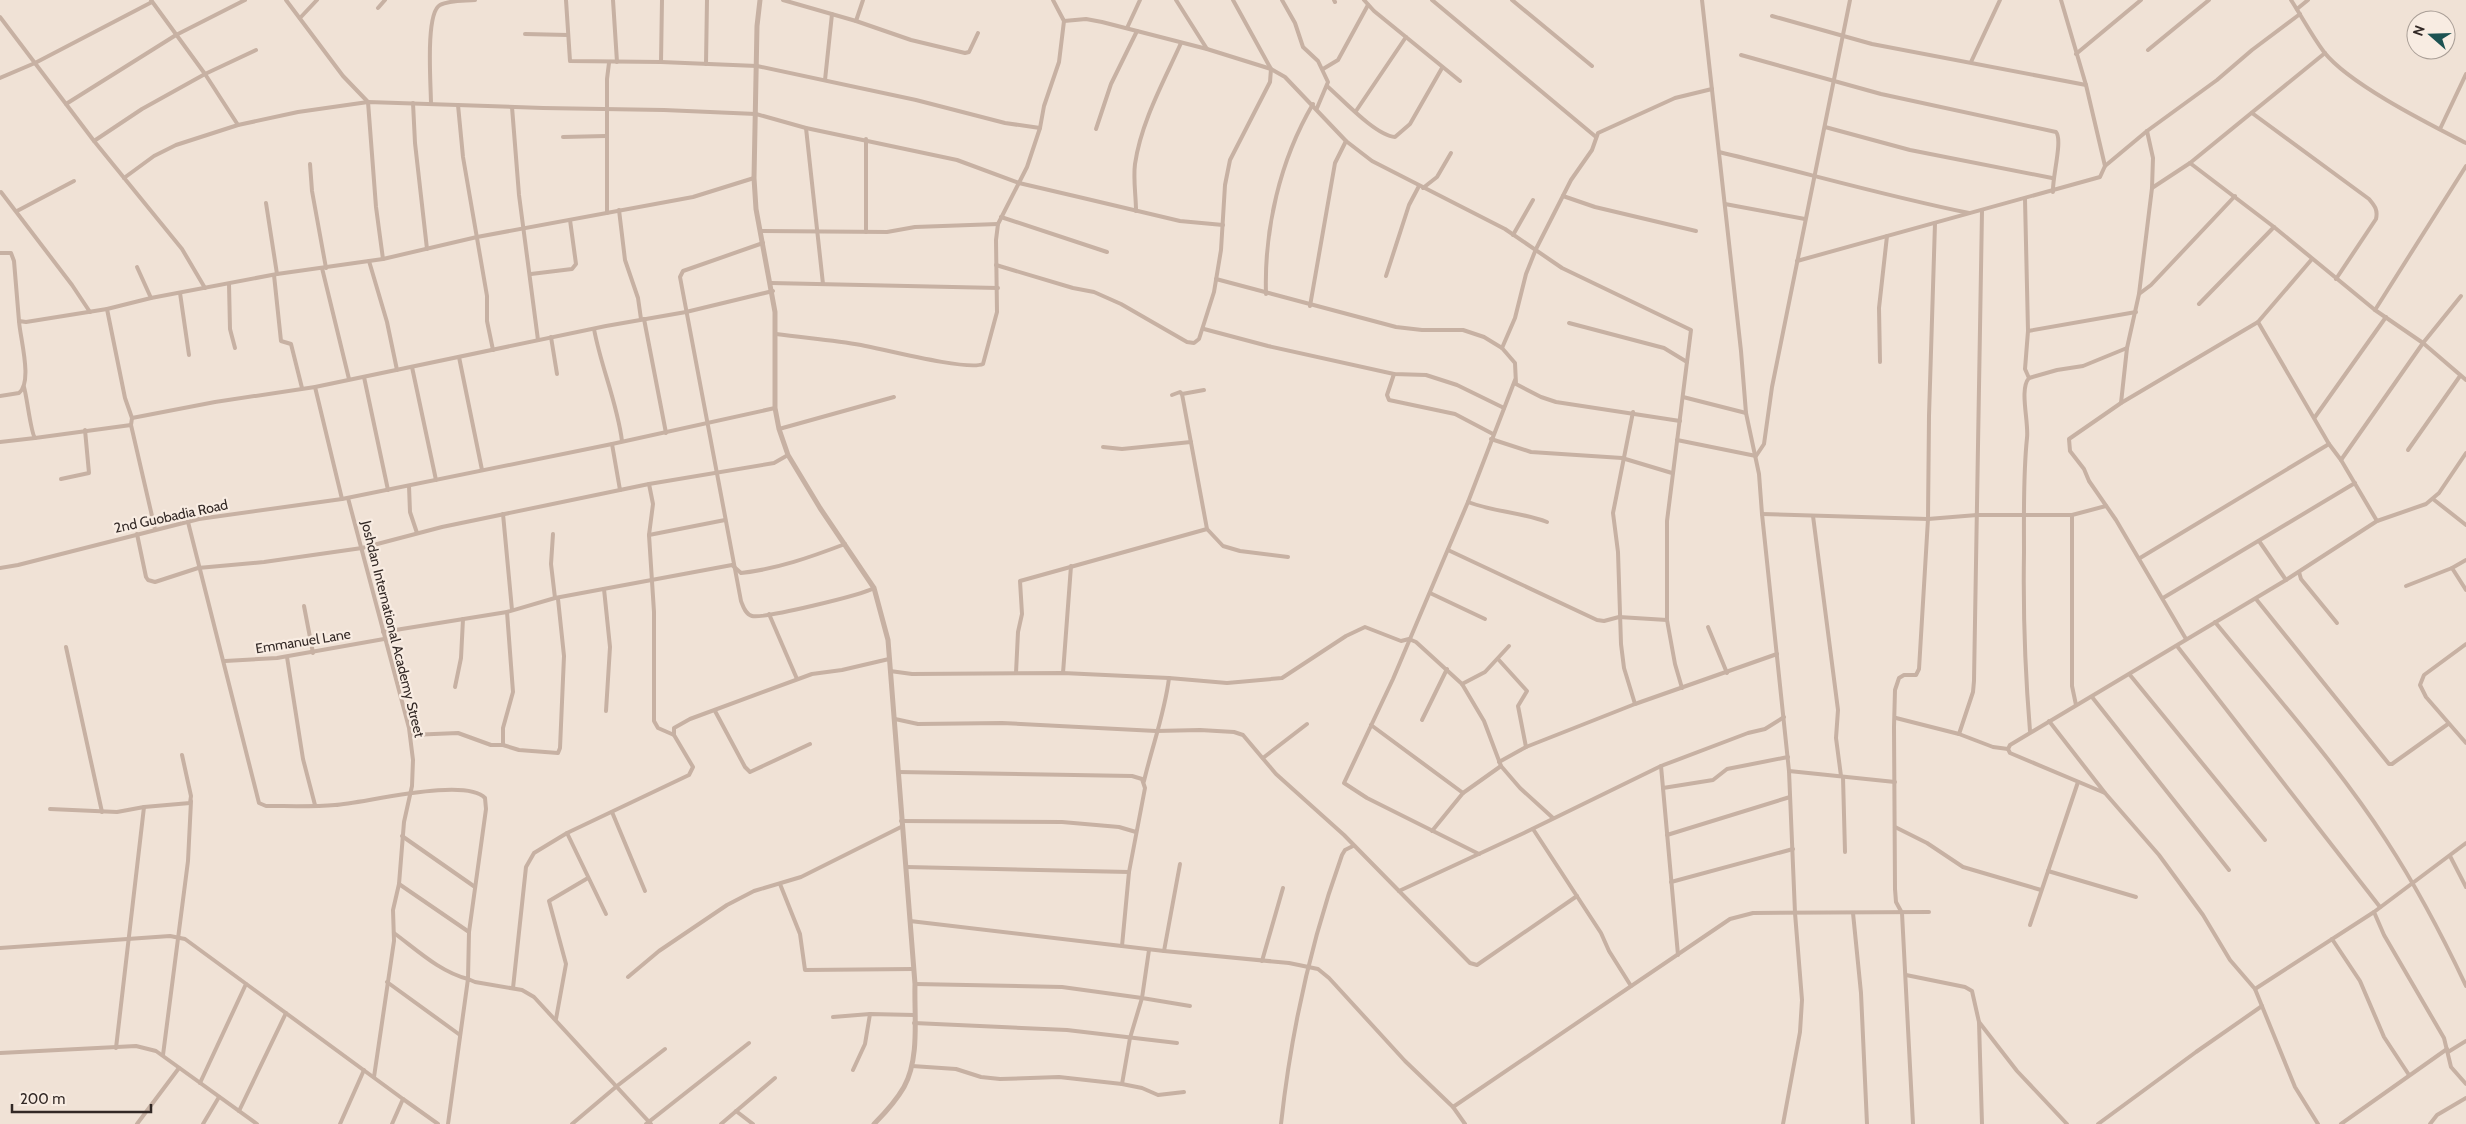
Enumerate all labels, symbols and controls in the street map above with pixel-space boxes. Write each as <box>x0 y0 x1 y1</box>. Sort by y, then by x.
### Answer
north arrow <box>2406 10 2456 60</box>
text: N <box>2409 23 2429 38</box>
street label: 2nd Guobadia Road <box>112 495 230 537</box>
street label: Joshdan International Academy Street <box>357 518 429 740</box>
street label: Emmanuel Lane <box>254 625 352 657</box>
scale bar <box>12 1082 151 1114</box>
text: 200 m <box>20 1090 65 1108</box>

